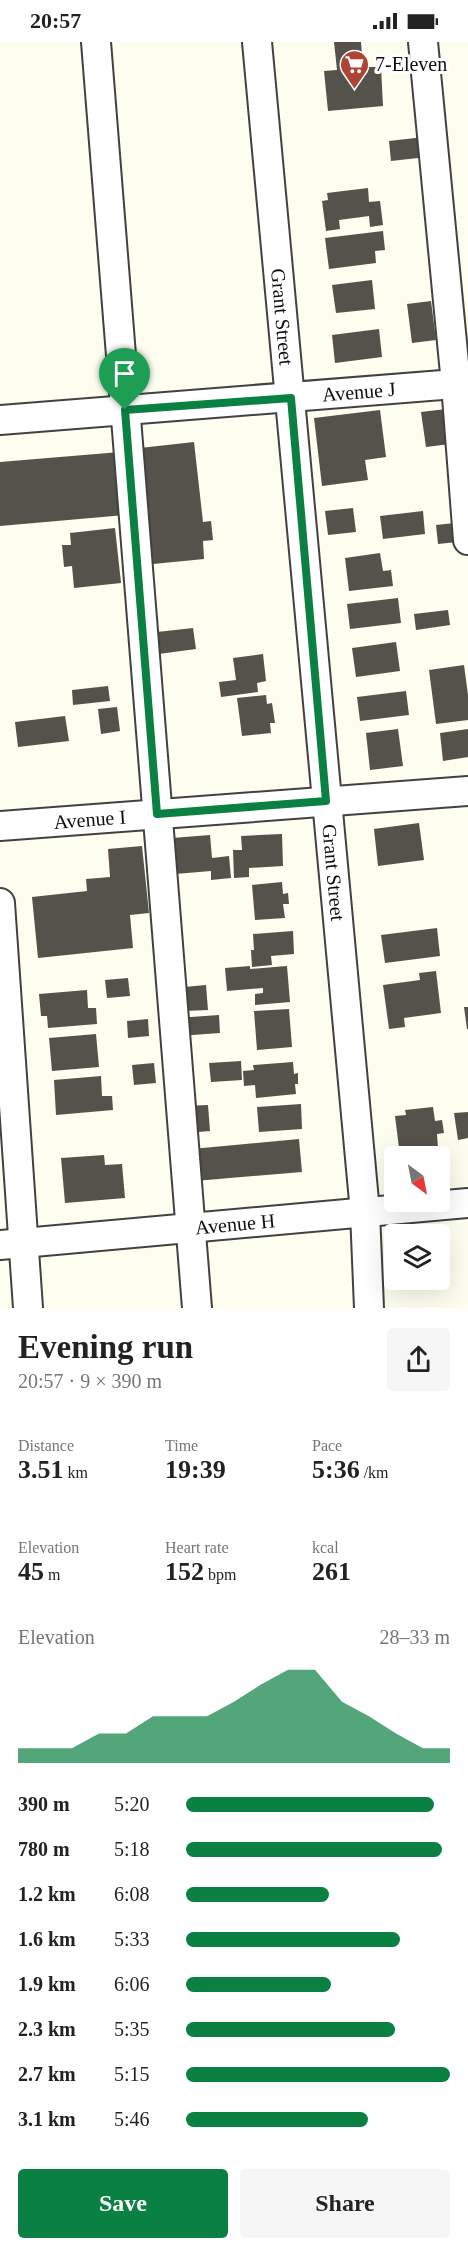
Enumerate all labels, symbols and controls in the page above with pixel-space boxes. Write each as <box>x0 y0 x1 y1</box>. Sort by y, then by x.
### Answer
text: 20:57 <box>30 8 81 33</box>
supermarket icon: 7-Eleven <box>338 48 370 90</box>
place label: 7-Eleven <box>375 53 447 75</box>
street label: Grant Street <box>267 267 298 367</box>
pin <box>99 348 150 410</box>
icon: arrive <box>108 357 141 390</box>
street label: Avenue J <box>321 378 397 405</box>
street label: Avenue I <box>53 806 127 833</box>
street label: Grant Street <box>318 823 349 922</box>
north arrow <box>384 1146 450 1212</box>
map controls <box>384 1146 450 1290</box>
street label: Avenue H <box>194 1209 276 1238</box>
button: layers <box>384 1224 450 1290</box>
button: share <box>387 1328 450 1391</box>
text: Evening run <box>18 1329 193 1365</box>
text: 20:57 · 9 × 390 m <box>18 1370 162 1392</box>
text: Distance <box>18 1437 74 1454</box>
text: Time <box>165 1437 198 1454</box>
text: Pace <box>312 1437 342 1454</box>
text: 3.51 <box>18 1455 64 1484</box>
text: 19:39 <box>165 1455 226 1484</box>
text: 5:36 <box>312 1455 360 1484</box>
text: km <box>64 1464 88 1481</box>
text: /km <box>360 1464 389 1481</box>
text: Elevation <box>18 1539 79 1556</box>
text: Heart rate <box>165 1539 229 1556</box>
text: kcal <box>312 1539 339 1556</box>
text: 45 <box>18 1557 44 1586</box>
text: 152 <box>165 1557 204 1586</box>
text: 261 <box>312 1557 351 1586</box>
text: m <box>44 1566 60 1583</box>
text: bpm <box>204 1566 236 1583</box>
text: Elevation <box>18 1626 95 1648</box>
text: 28–33 m <box>379 1626 450 1648</box>
text: 390 m <box>18 1793 70 1815</box>
text: 5:20 <box>114 1793 150 1815</box>
text: 780 m <box>18 1838 70 1860</box>
text: 5:18 <box>114 1838 150 1860</box>
text: 1.2 km <box>18 1883 76 1905</box>
text: 6:08 <box>114 1883 150 1905</box>
text: 1.6 km <box>18 1928 76 1950</box>
text: 5:33 <box>114 1928 150 1950</box>
text: 1.9 km <box>18 1973 76 1995</box>
text: 6:06 <box>114 1973 150 1995</box>
text: 2.3 km <box>18 2018 76 2040</box>
text: 5:35 <box>114 2018 150 2040</box>
text: 2.7 km <box>18 2063 76 2085</box>
text: 5:15 <box>114 2063 150 2085</box>
text: 3.1 km <box>18 2108 76 2130</box>
text: 5:46 <box>114 2108 150 2130</box>
button: Save <box>18 2169 228 2238</box>
button: Share <box>240 2169 450 2238</box>

